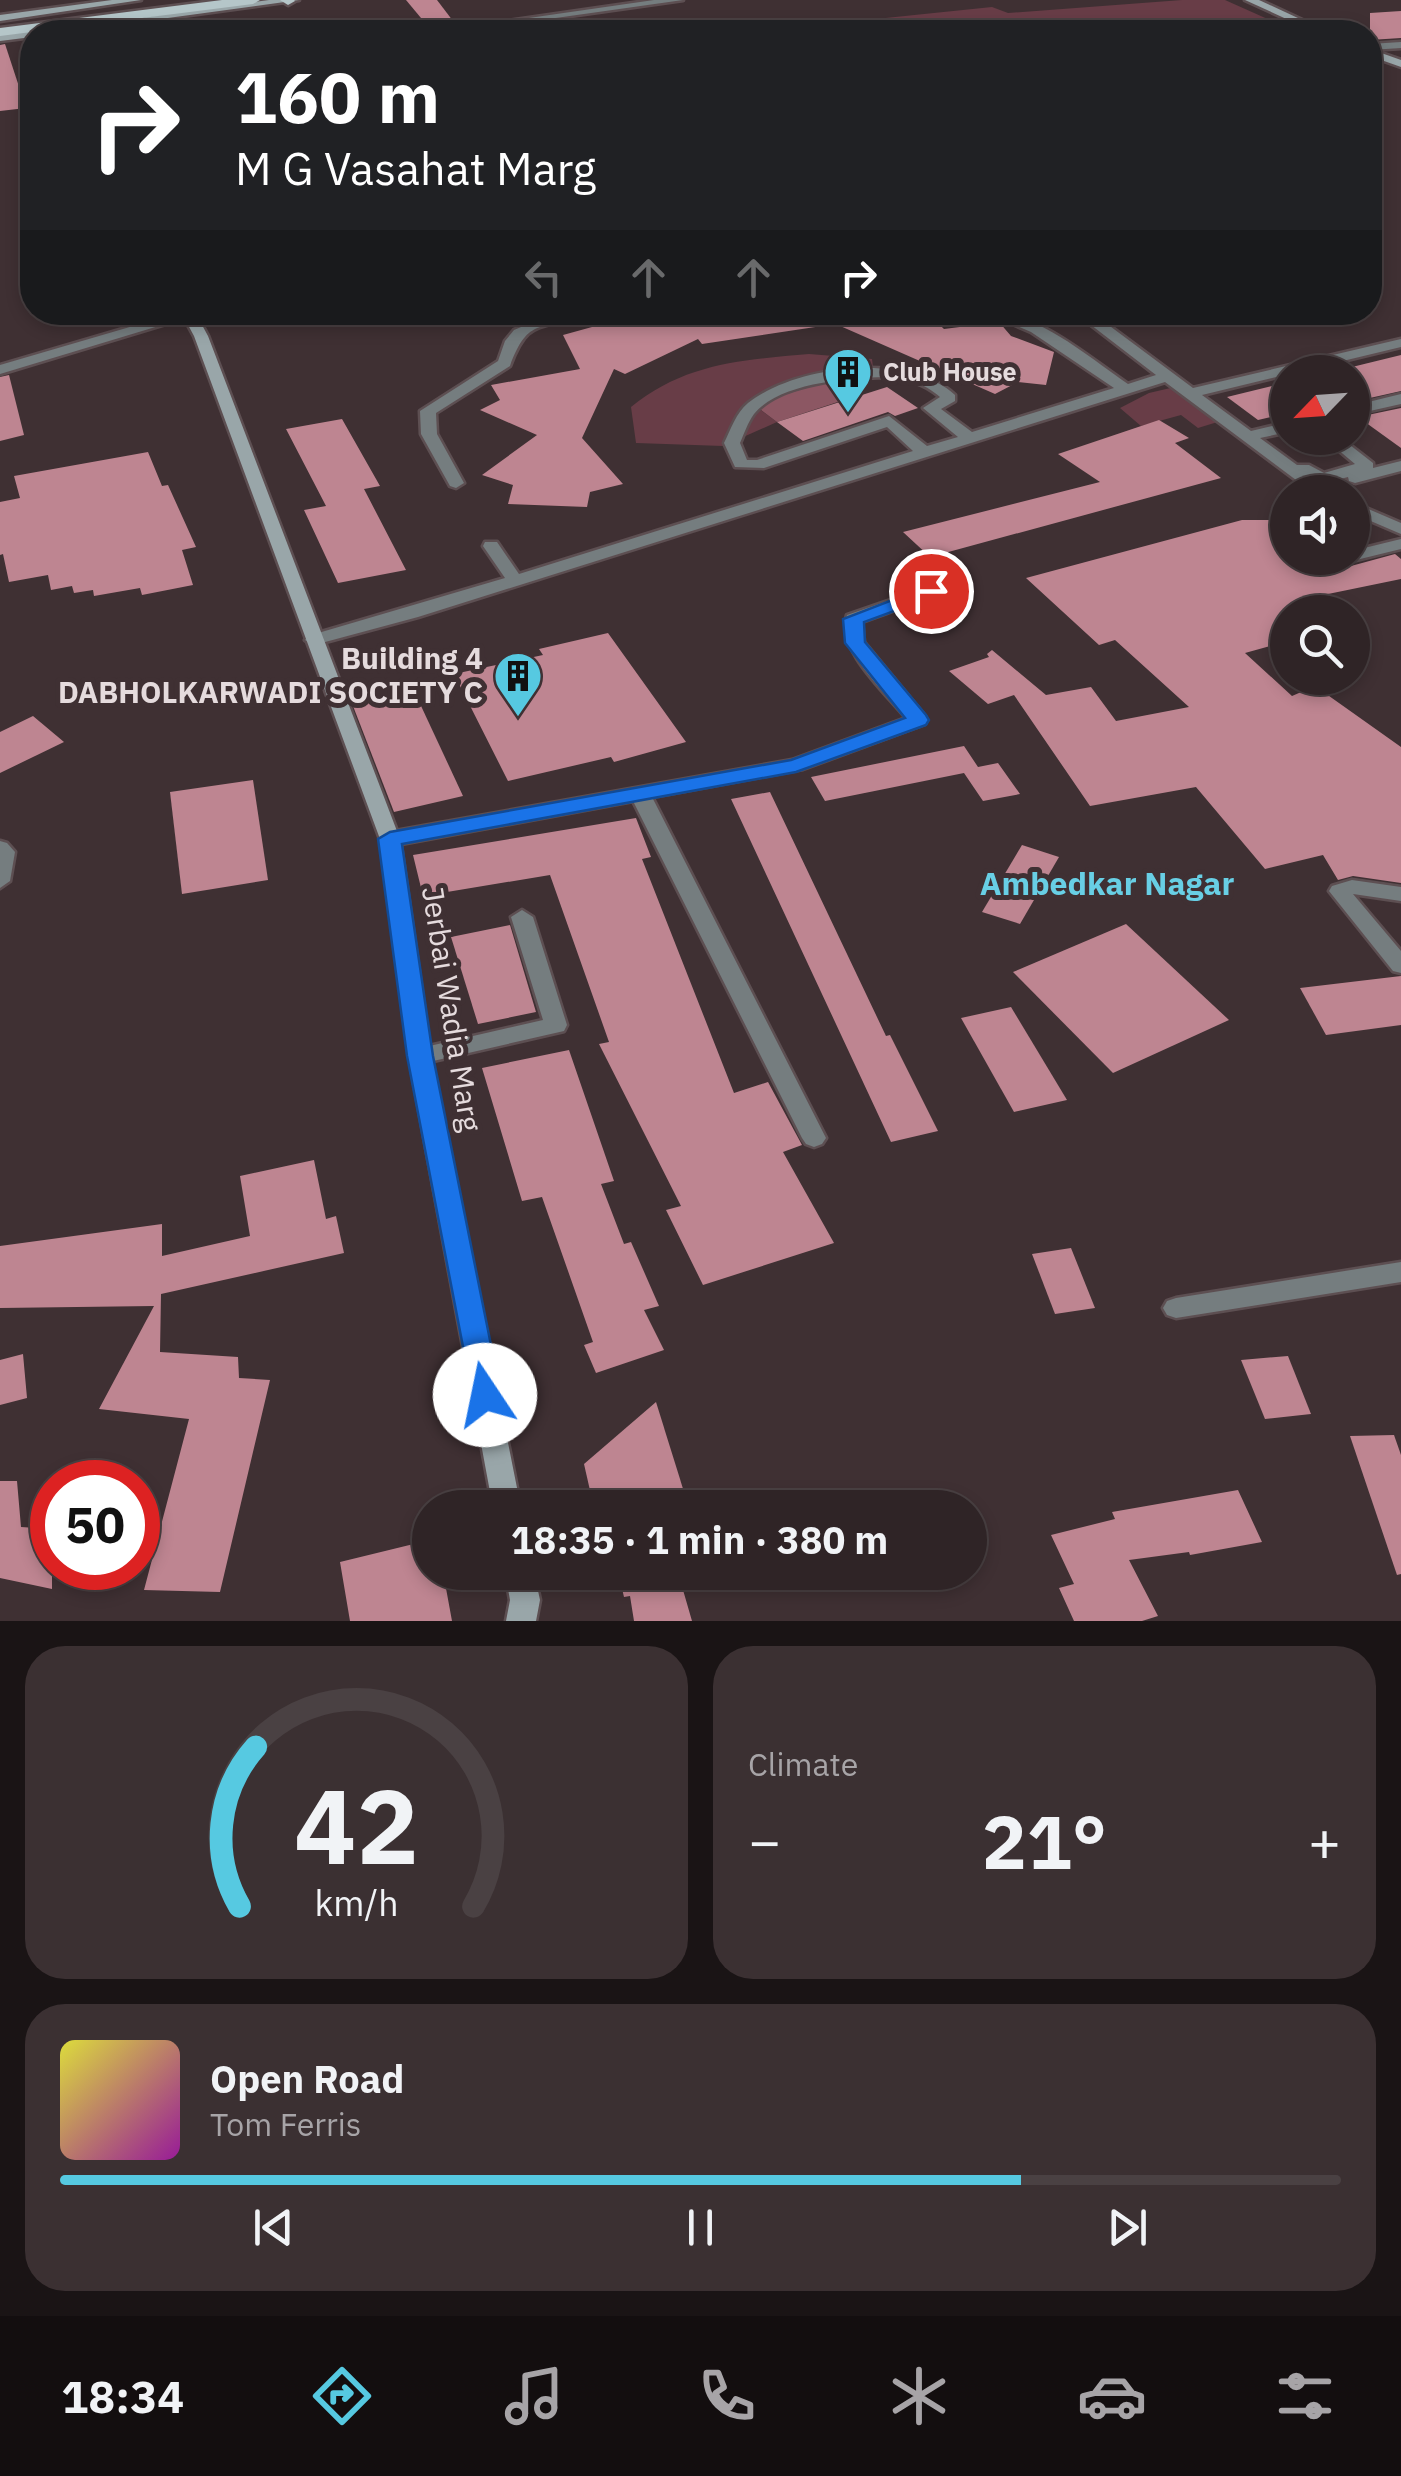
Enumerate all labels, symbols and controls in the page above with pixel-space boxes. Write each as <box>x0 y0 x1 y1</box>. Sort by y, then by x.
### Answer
text: 160 m <box>235 51 440 142</box>
icon: right <box>70 60 200 190</box>
text: M G Vasahat Marg <box>235 139 596 197</box>
icon: left <box>516 250 571 305</box>
icon: ahead <box>621 250 676 305</box>
icon: ahead <box>726 250 781 305</box>
icon: right <box>831 250 886 305</box>
building icon: Club House <box>822 346 874 414</box>
place label: Club House <box>883 355 1017 388</box>
north arrow <box>1270 355 1370 455</box>
map controls <box>1270 355 1370 695</box>
button: sound <box>1270 475 1370 575</box>
pin <box>889 549 974 634</box>
icon: arrive <box>904 564 959 619</box>
button: search <box>1270 595 1370 695</box>
place label: Building 4 DABHOLKARWADI SOCIETY C <box>58 638 483 711</box>
building icon: Building 4 DABHOLKARWADI SOCIETY C <box>492 650 544 718</box>
district label: Ambedkar Nagar <box>980 862 1234 904</box>
street label: Jerbai Wadia Marg <box>414 883 491 1134</box>
position arrow <box>433 1343 537 1447</box>
speed limit sign: 50 <box>30 1460 160 1590</box>
text: 18:35 · 1 min · 380 m <box>511 1515 888 1564</box>
text: Climate <box>748 1743 858 1785</box>
text: 42 <box>294 1757 419 1893</box>
text: 21° <box>982 1792 1107 1890</box>
text: − <box>748 1805 781 1876</box>
text: + <box>1308 1805 1341 1876</box>
text: km/h <box>314 1879 399 1926</box>
text: Open Road <box>210 2054 404 2103</box>
text: Tom Ferris <box>210 2103 361 2145</box>
icon: previous <box>246 2200 301 2255</box>
icon: pause <box>673 2200 728 2255</box>
icon: next <box>1100 2200 1155 2255</box>
icon: directions <box>307 2361 377 2431</box>
icon: music <box>499 2361 569 2431</box>
icon: phone <box>692 2361 762 2431</box>
icon: climate <box>884 2361 954 2431</box>
icon: car <box>1077 2361 1147 2431</box>
icon: filters <box>1270 2361 1340 2431</box>
text: 18:34 <box>61 2367 184 2425</box>

